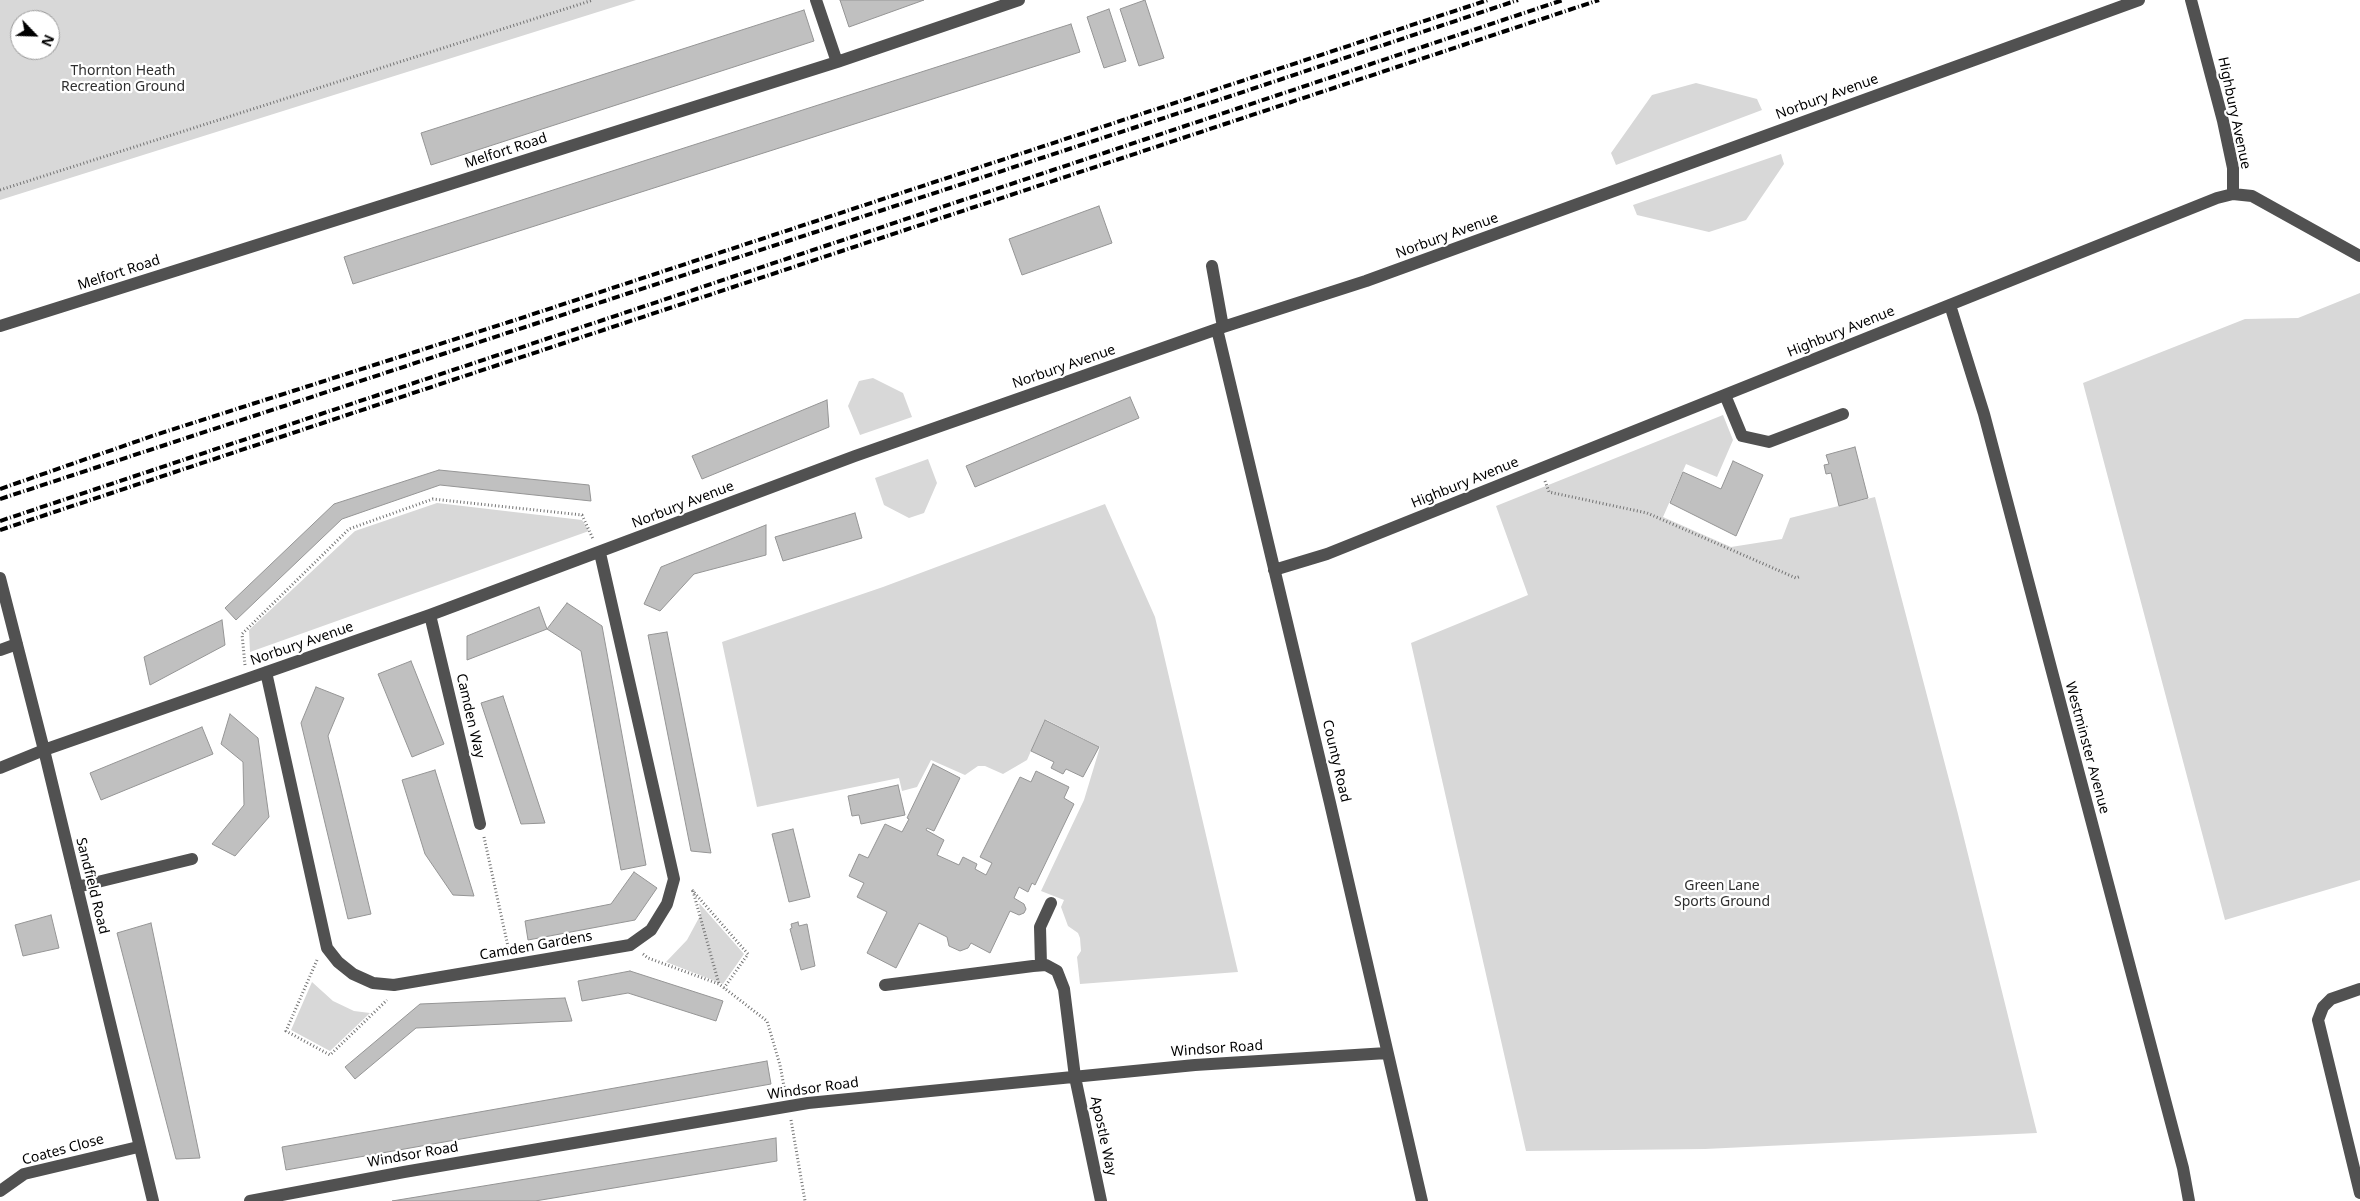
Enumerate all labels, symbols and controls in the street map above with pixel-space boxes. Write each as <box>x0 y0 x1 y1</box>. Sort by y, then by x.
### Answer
north arrow <box>10 10 60 60</box>
text: N <box>37 32 59 50</box>
street label: Highbury Avenue <box>2214 55 2254 171</box>
park label: Thornton Heath Recreation Ground <box>61 63 185 95</box>
street label: Norbury Avenue <box>1773 71 1881 123</box>
street label: Melfort Road <box>463 130 549 172</box>
street label: Norbury Avenue <box>1393 210 1501 262</box>
street label: Melfort Road <box>76 252 162 294</box>
street label: Highbury Avenue <box>1785 303 1897 361</box>
street label: Norbury Avenue <box>1010 341 1118 393</box>
street label: Highbury Avenue <box>1409 454 1521 512</box>
street label: Norbury Avenue <box>630 478 736 532</box>
street label: Norbury Avenue <box>248 618 356 670</box>
street label: Camden Way <box>452 672 488 760</box>
street label: Westminster Avenue <box>2061 680 2113 816</box>
street label: County Road <box>1318 718 1354 804</box>
street label: Sandfield Road <box>72 836 112 936</box>
park label: Green Lane Sports Ground <box>1674 878 1770 910</box>
street label: Camden Gardens <box>478 928 594 964</box>
street label: Windsor Road <box>1170 1037 1264 1061</box>
street label: Windsor Road <box>766 1074 860 1104</box>
street label: Apostle Way <box>1086 1095 1120 1177</box>
street label: Coates Close <box>20 1131 106 1169</box>
street label: Windsor Road <box>366 1139 460 1171</box>

